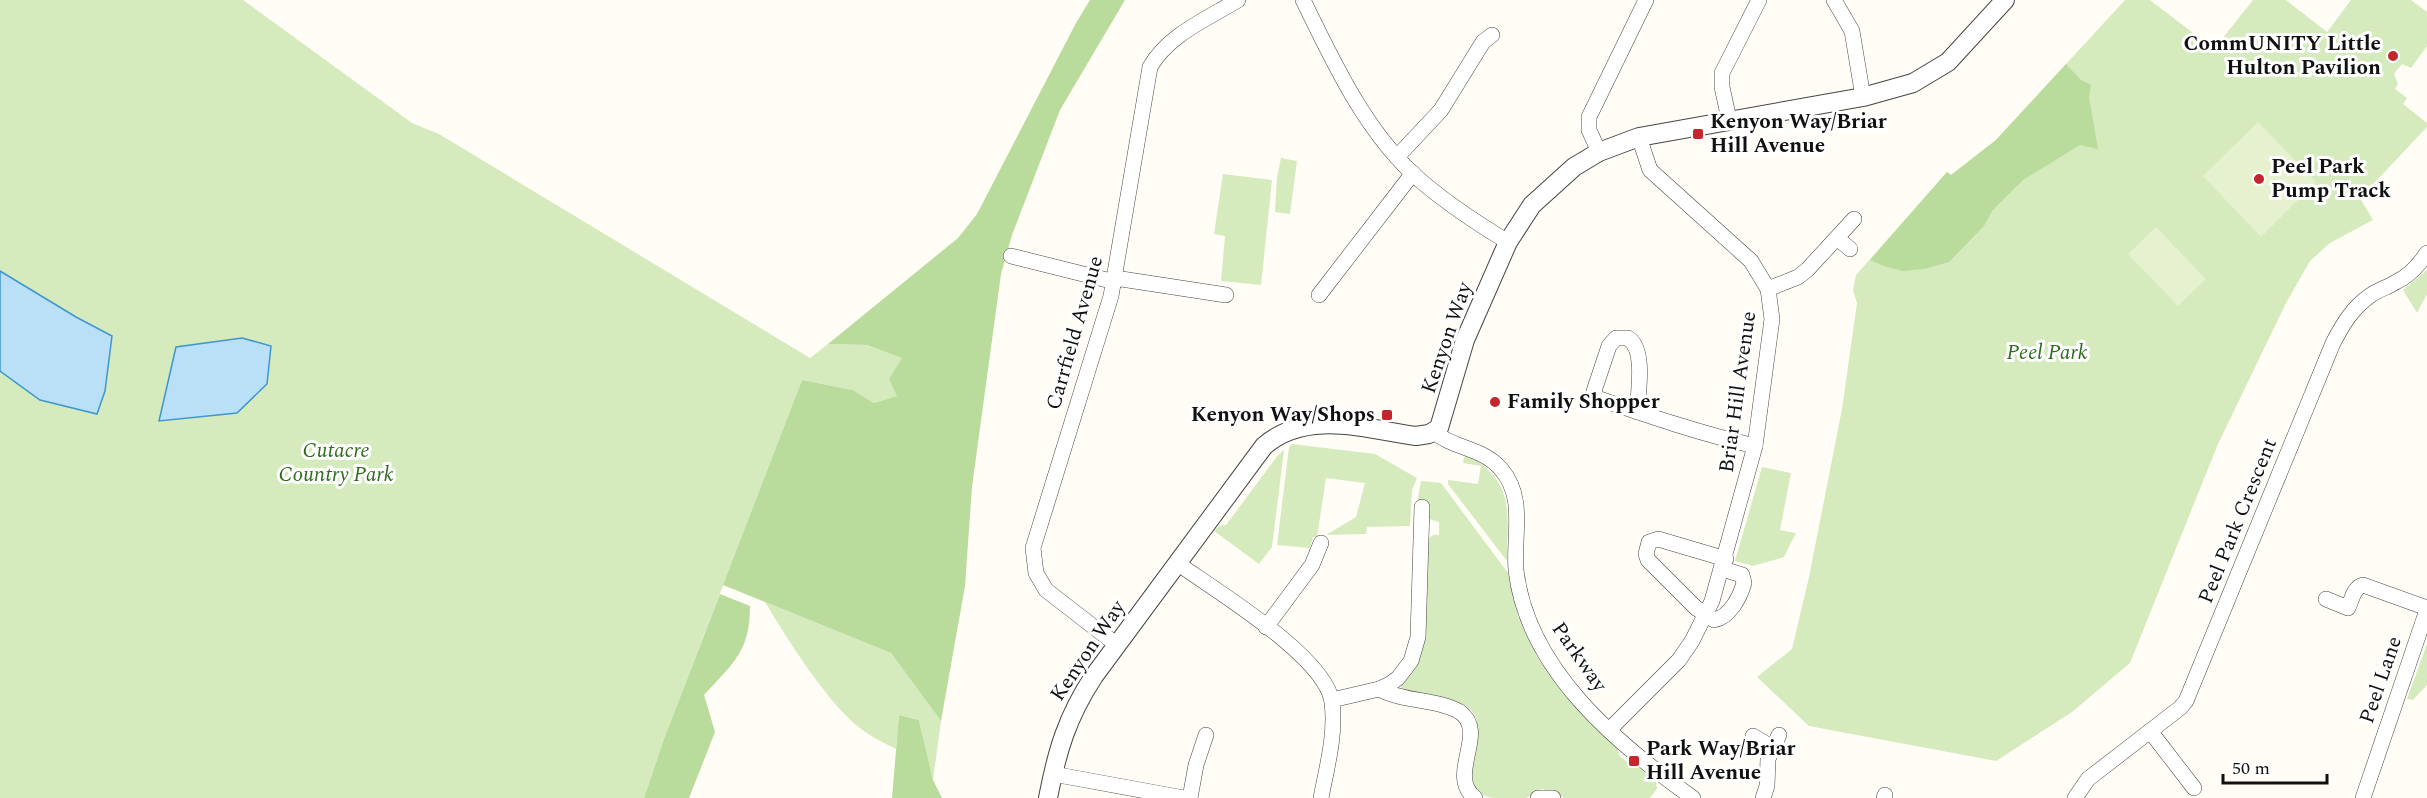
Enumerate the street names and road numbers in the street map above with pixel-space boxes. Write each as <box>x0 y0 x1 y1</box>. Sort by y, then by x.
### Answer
street label: Carrfield Avenue <box>1038 252 1112 414</box>
street label: Kenyon Way <box>1413 277 1481 398</box>
street label: Briar Hill Avenue <box>1711 309 1765 475</box>
street label: Peel Park Crescent <box>2190 433 2286 609</box>
street label: Kenyon Way <box>1042 593 1134 708</box>
street label: Parkway <box>1543 615 1615 699</box>
street label: Peel Lane <box>2351 632 2411 728</box>

